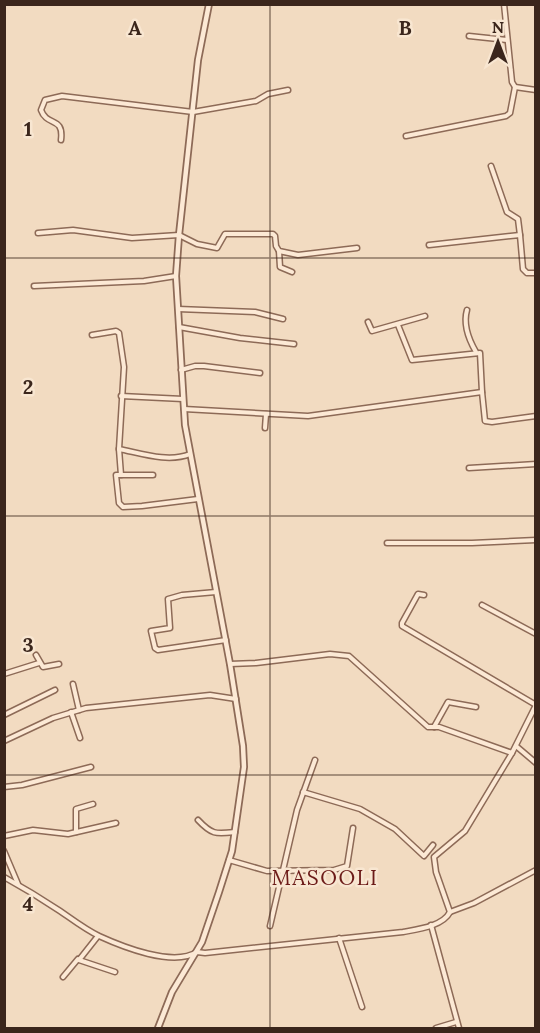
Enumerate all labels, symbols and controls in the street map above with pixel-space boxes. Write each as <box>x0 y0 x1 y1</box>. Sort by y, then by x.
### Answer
north arrow <box>468 12 528 72</box>
text: A <box>128 15 142 40</box>
text: B <box>398 15 412 40</box>
text: N <box>492 17 504 37</box>
text: 1 <box>24 116 32 141</box>
text: 2 <box>23 374 33 399</box>
text: 3 <box>22 632 34 657</box>
district label: MASOOLI <box>271 864 379 891</box>
text: 4 <box>23 891 34 916</box>

